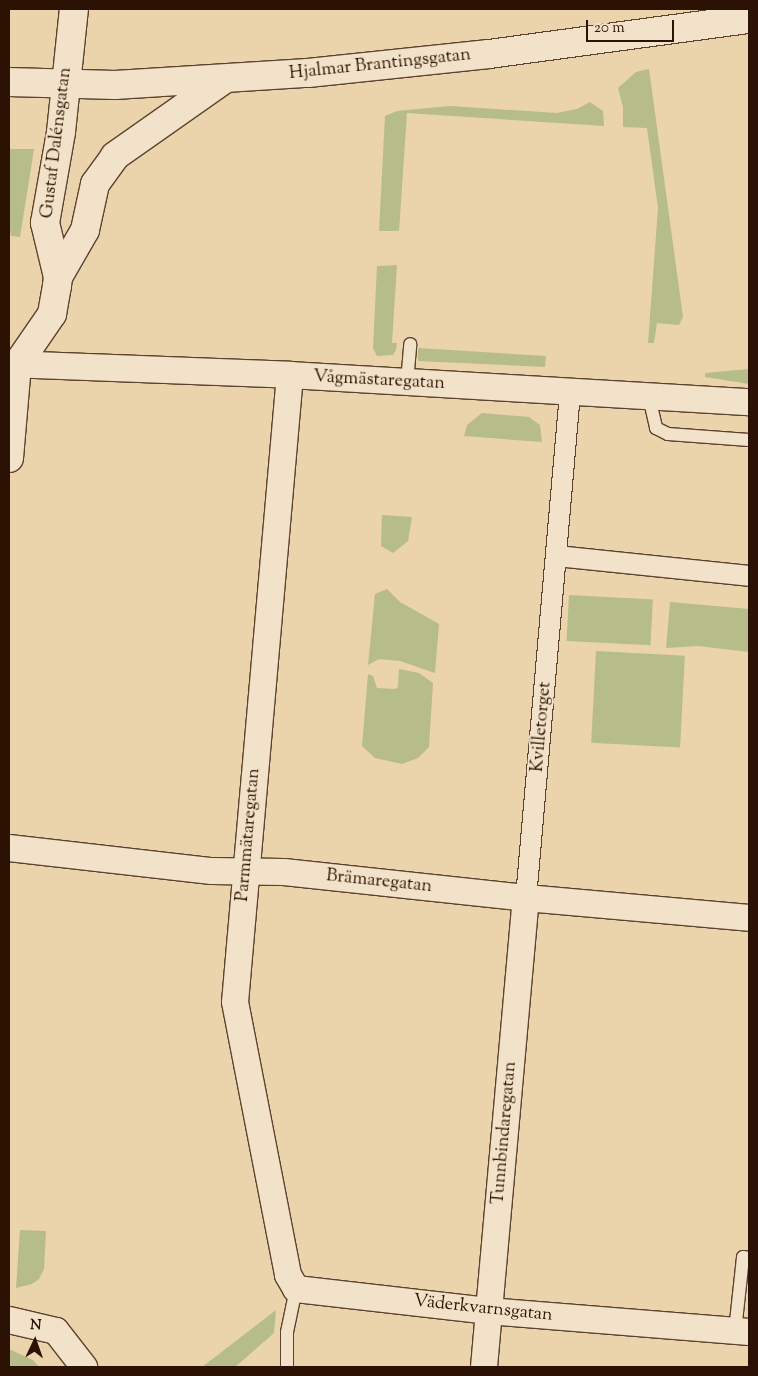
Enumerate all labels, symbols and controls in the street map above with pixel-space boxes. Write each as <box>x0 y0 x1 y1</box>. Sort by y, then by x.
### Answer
scale bar <box>588 10 676 42</box>
text: 20 m <box>594 18 625 39</box>
street label: Hjalmar Brantingsgatan <box>288 45 472 85</box>
street label: Gustaf Dalénsgatan <box>37 66 77 220</box>
street label: Vågmästaregatan <box>313 367 445 395</box>
street label: Kvilletorget <box>527 681 557 773</box>
street label: Parmmätaregatan <box>232 767 266 903</box>
street label: Brämaregatan <box>325 866 433 898</box>
street label: Tunnbindaregatan <box>488 1061 522 1205</box>
street label: Väderkvarnsgatan <box>412 1291 554 1327</box>
north arrow <box>10 1316 60 1366</box>
text: N <box>30 1316 42 1336</box>

